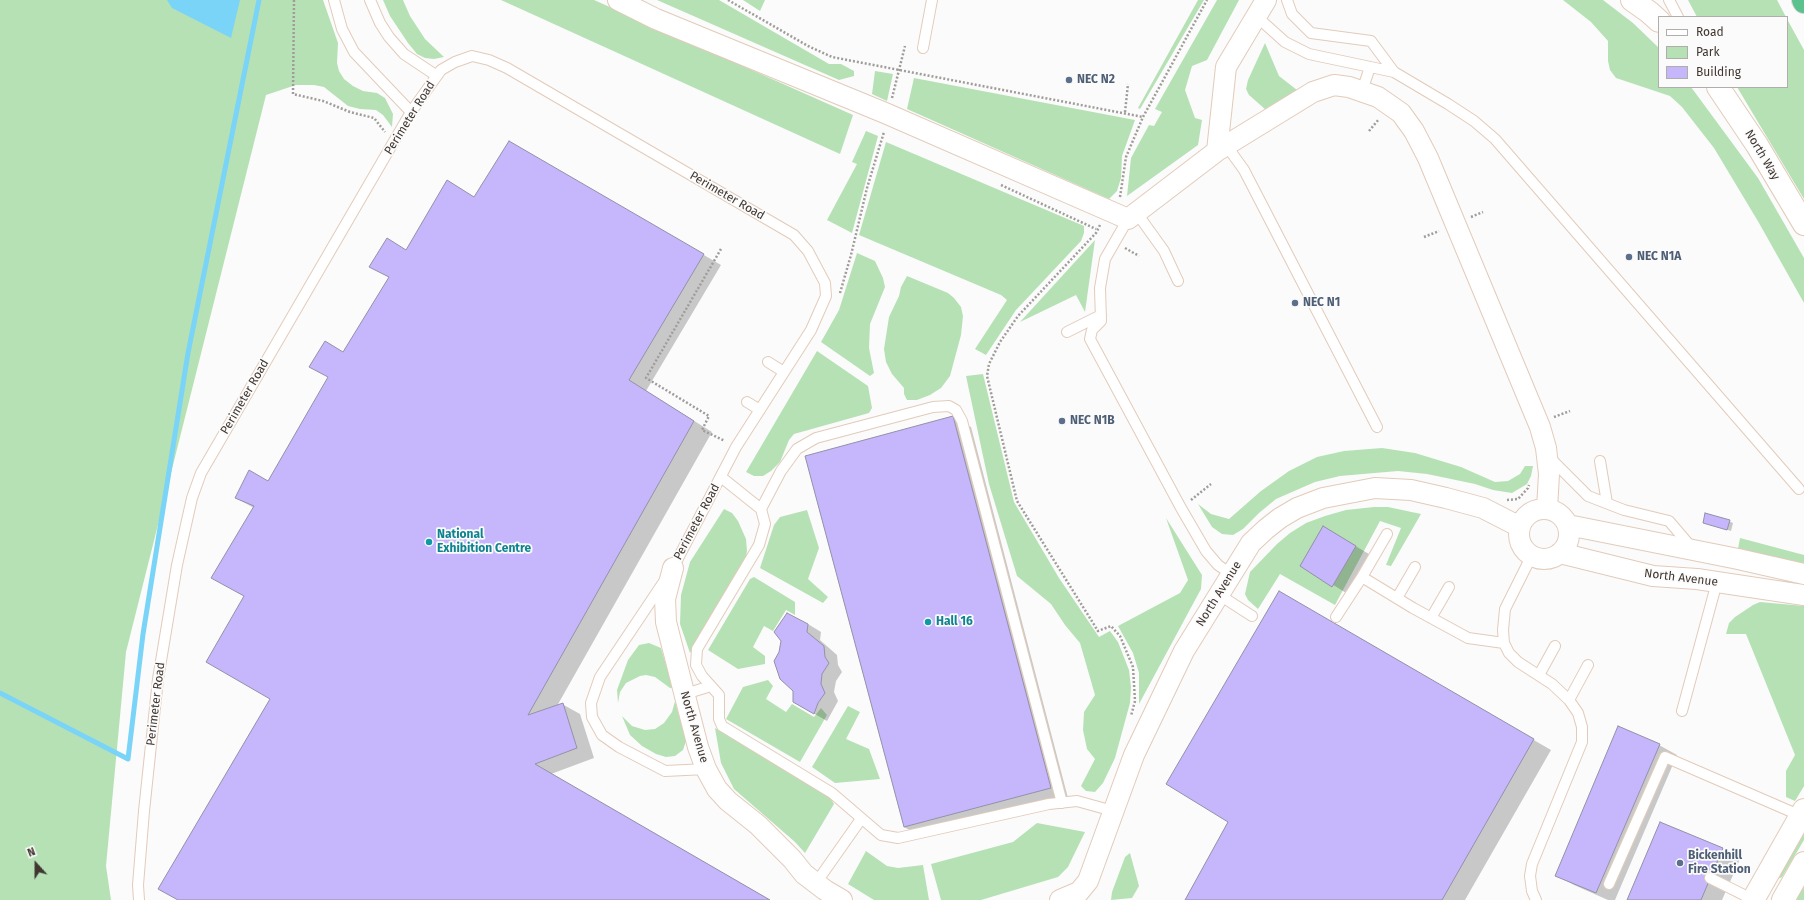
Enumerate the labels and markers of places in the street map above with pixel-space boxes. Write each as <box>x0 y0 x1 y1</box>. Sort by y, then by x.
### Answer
place label: NEC N2 <box>1077 73 1115 87</box>
marker: NEC N2 <box>1064 75 1074 85</box>
place label: NEC N1A <box>1637 250 1681 264</box>
marker: NEC N1A <box>1624 252 1634 262</box>
place label: NEC N1 <box>1303 296 1340 310</box>
marker: NEC N1 <box>1290 298 1300 308</box>
place label: NEC N1B <box>1070 414 1115 428</box>
marker: NEC N1B <box>1057 416 1067 426</box>
place label: National Exhibition Centre <box>437 528 531 556</box>
marker: National Exhibition Centre <box>424 537 434 547</box>
place label: Hall 16 <box>936 615 973 629</box>
marker: Hall 16 <box>923 617 933 627</box>
place label: Bickenhill Fire Station <box>1688 849 1751 877</box>
marker: Bickenhill Fire Station <box>1675 858 1685 868</box>

